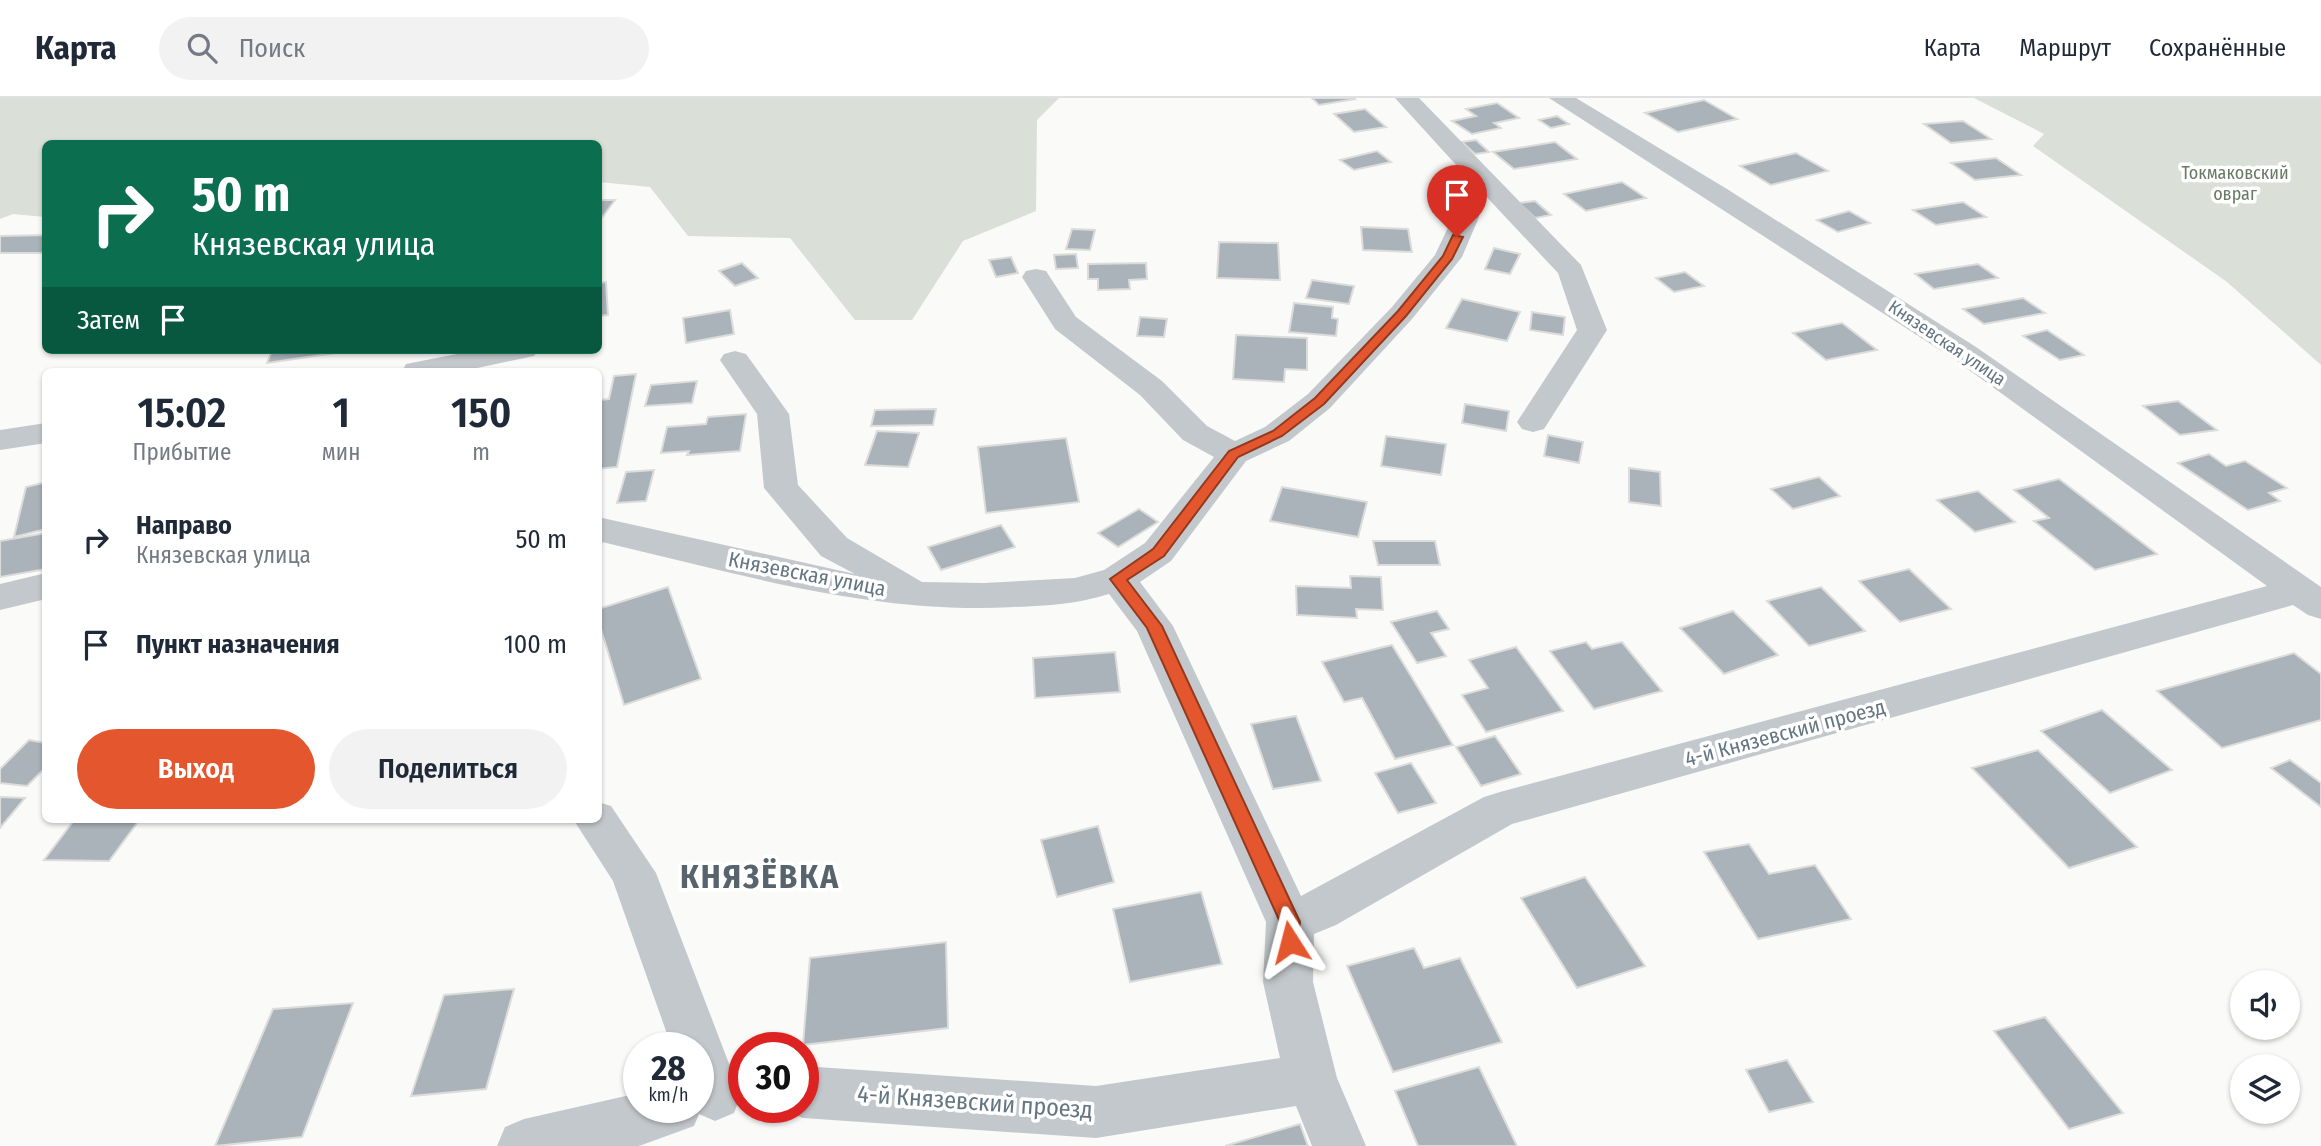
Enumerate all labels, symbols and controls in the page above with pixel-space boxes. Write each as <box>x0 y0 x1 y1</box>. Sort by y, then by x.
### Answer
search box <box>159 17 649 80</box>
text: Карта <box>35 28 117 68</box>
icon: search <box>183 29 221 67</box>
text: Поиск <box>239 33 305 64</box>
text: Карта <box>1924 34 1981 62</box>
text: Маршрут <box>2019 34 2111 62</box>
text: Сохранённые <box>2149 34 2286 62</box>
park label: Токмаковский овраг <box>2181 162 2289 205</box>
text: 50 m <box>192 165 290 224</box>
pin <box>1427 165 1487 237</box>
icon: right <box>77 168 168 259</box>
icon: arrive <box>1438 176 1476 214</box>
text: Князевская улица <box>192 225 435 263</box>
street label: Князевская улица <box>1884 296 2010 390</box>
icon: arrive <box>154 301 192 339</box>
text: Затем <box>77 305 140 336</box>
text: 15:02 <box>138 388 226 438</box>
text: 1 <box>332 388 350 438</box>
text: 150 <box>451 388 511 438</box>
text: Прибытие <box>133 438 231 466</box>
text: мин <box>322 438 360 466</box>
text: m <box>472 438 490 466</box>
text: Направо <box>136 510 232 541</box>
icon: right <box>77 521 115 559</box>
text: 50 m <box>515 524 567 555</box>
text: Князевская улица <box>136 541 311 569</box>
street label: Князевская улица <box>726 546 888 602</box>
icon: arrive <box>77 626 115 664</box>
text: Пункт назначения <box>136 629 340 660</box>
text: 100 m <box>504 629 567 660</box>
street label: 4-й Князевский проезд <box>1682 694 1888 772</box>
button: Выход <box>77 729 315 809</box>
button: Поделиться <box>329 729 567 809</box>
district label: КНЯЗЁВКА <box>680 857 840 897</box>
position arrow <box>1253 905 1327 979</box>
map controls <box>2230 970 2300 1124</box>
button: sound <box>2230 970 2300 1040</box>
speed limit sign: 30 <box>728 1032 819 1123</box>
text: 28 <box>651 1047 686 1089</box>
button: layers <box>2230 1054 2300 1124</box>
street label: 4-й Князевский проезд <box>856 1080 1094 1124</box>
text: km/h <box>648 1084 689 1106</box>

